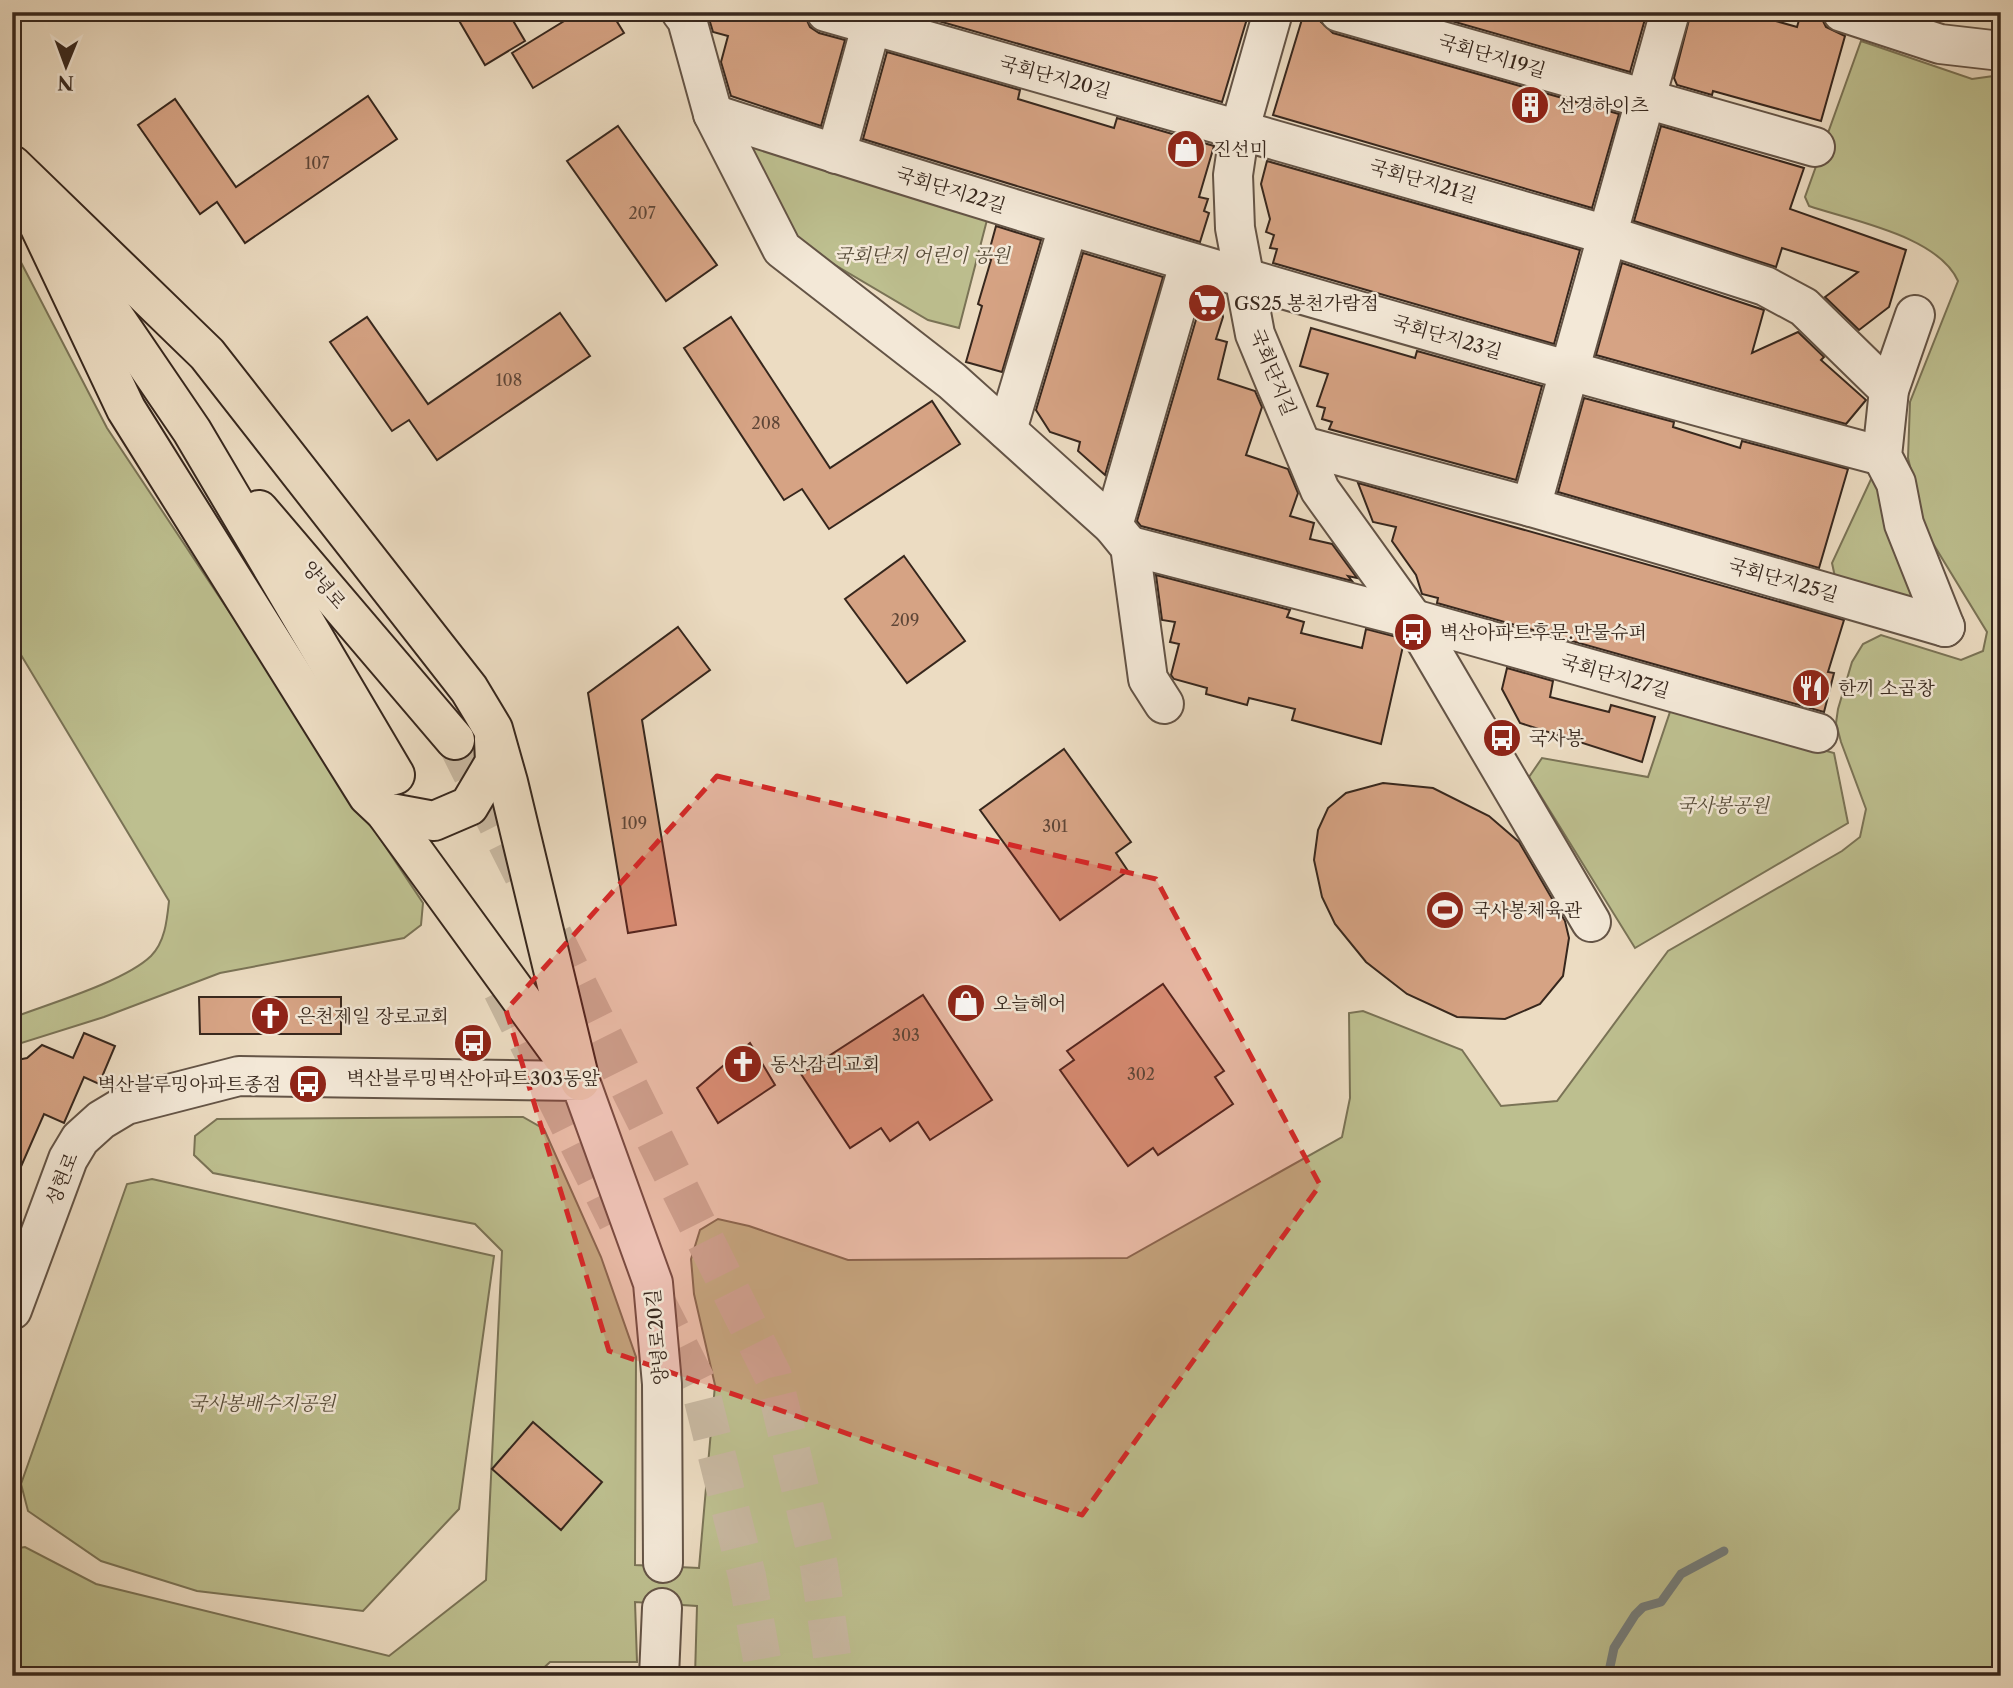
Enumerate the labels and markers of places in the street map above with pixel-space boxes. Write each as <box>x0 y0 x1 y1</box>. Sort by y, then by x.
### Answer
building icon: 선경하이츠 <box>1509 84 1551 126</box>
place label: 선경하이츠 <box>1557 94 1649 117</box>
shop icon: 진선미 <box>1165 128 1207 170</box>
place label: 진선미 <box>1213 138 1268 161</box>
supermarket icon: GS25 봉천가람점 <box>1186 282 1228 324</box>
place label: GS25 봉천가람점 <box>1234 292 1379 315</box>
bus stop icon: 벽산아파트후문.만물슈퍼 <box>1392 611 1434 653</box>
place label: 벽산아파트후문.만물슈퍼 <box>1440 621 1647 644</box>
restaurant icon: 한끼 소곱창 <box>1790 667 1832 709</box>
place label: 한끼 소곱창 <box>1838 677 1935 700</box>
bus stop icon: 국사봉 <box>1481 717 1523 759</box>
place label: 국사봉 <box>1529 727 1584 750</box>
sports icon: 국사봉체육관 <box>1424 889 1466 931</box>
place label: 국사봉체육관 <box>1472 899 1583 922</box>
shop icon: 오늘헤어 <box>945 982 987 1024</box>
place label: 오늘헤어 <box>993 992 1066 1015</box>
church icon: 은천제일 장로교회 <box>249 995 291 1037</box>
place label: 은천제일 장로교회 <box>297 1005 449 1028</box>
bus stop icon: 벽산블루밍벽산아파트303동앞 <box>452 1022 494 1064</box>
church icon: 동산감리교회 <box>722 1043 764 1085</box>
place label: 동산감리교회 <box>770 1053 880 1076</box>
bus stop icon: 벽산블루밍아파트종점 <box>287 1063 329 1105</box>
place label: 벽산블루밍벽산아파트303동앞 <box>346 1067 600 1090</box>
place label: 벽산블루밍아파트종점 <box>97 1073 281 1096</box>

